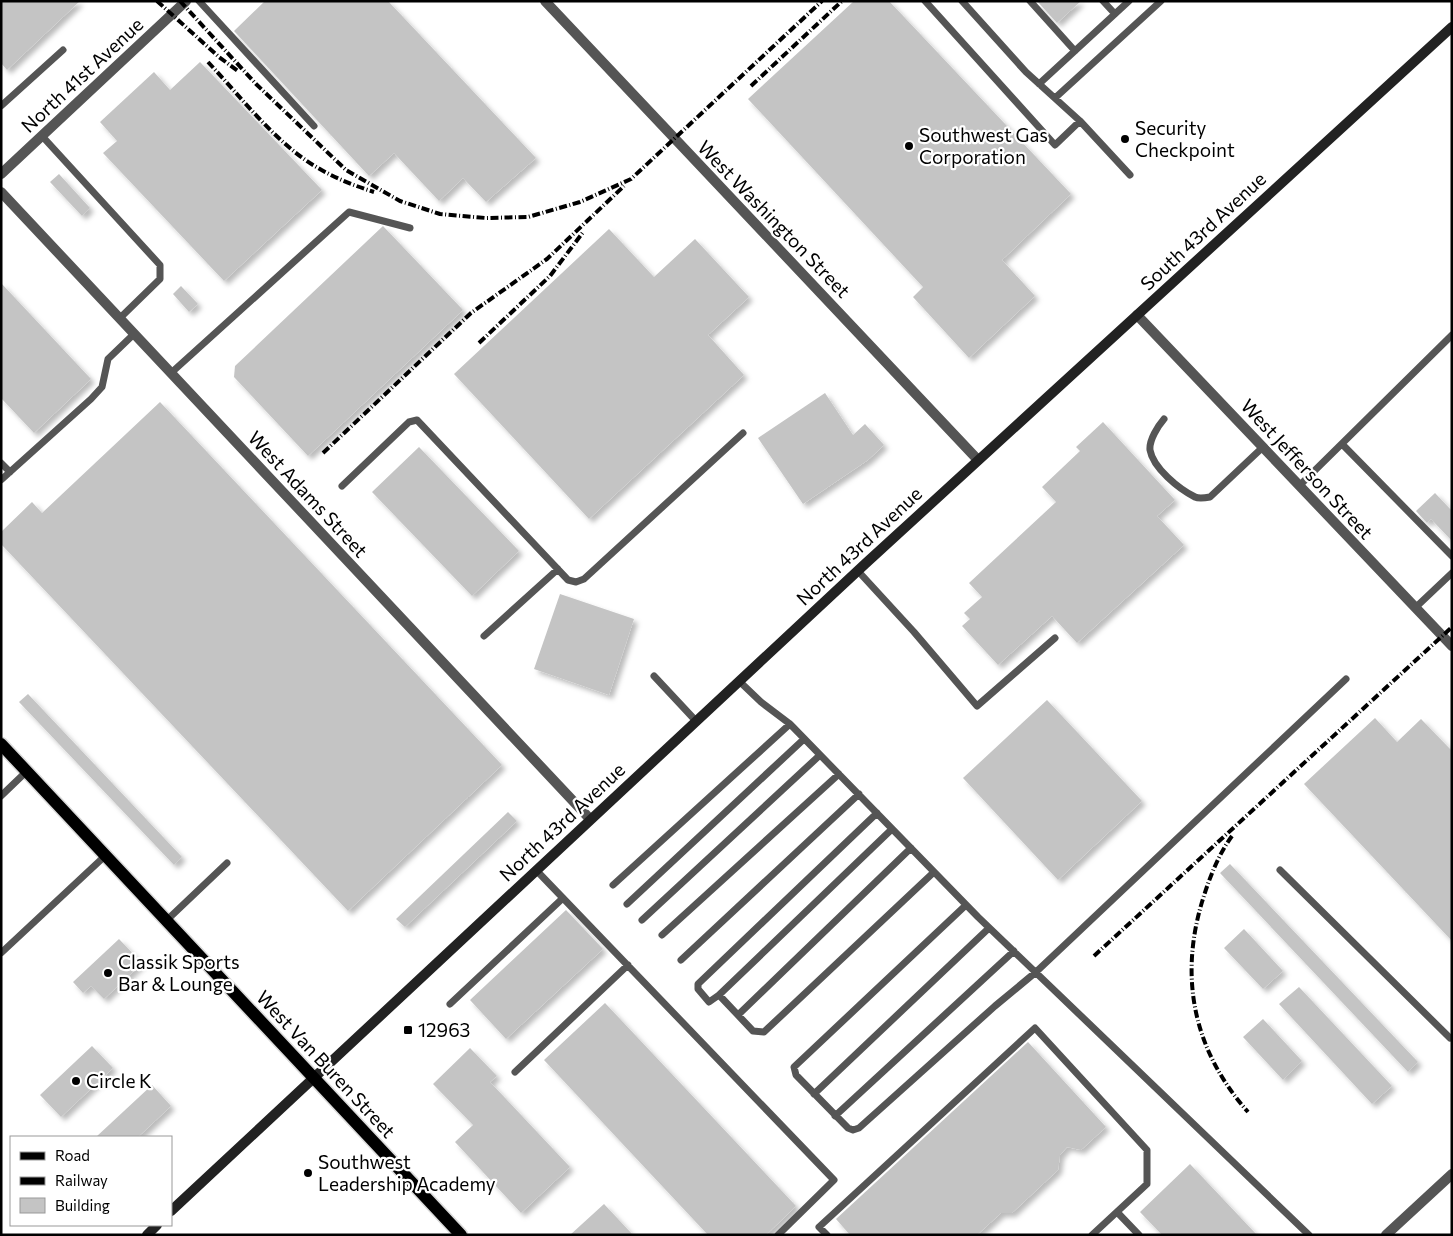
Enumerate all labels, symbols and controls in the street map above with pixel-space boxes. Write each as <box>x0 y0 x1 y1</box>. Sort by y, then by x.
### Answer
street label: North 41st Avenue <box>16 12 147 137</box>
place label: Security Checkpoint <box>1135 116 1235 161</box>
place label: Southwest Gas Corporation <box>919 123 1048 168</box>
marker: Security Checkpoint <box>1119 133 1131 145</box>
street label: West Washington Street <box>693 135 855 302</box>
marker: Southwest Gas Corporation <box>903 140 915 152</box>
street label: South 43rd Avenue <box>1135 167 1270 295</box>
street label: West Jefferson Street <box>1237 394 1378 544</box>
street label: West Adams Street <box>244 426 373 562</box>
street label: North 43rd Avenue <box>791 482 926 610</box>
street label: North 43rd Avenue <box>494 758 629 886</box>
place label: Classik Sports Bar & Lounge <box>118 950 240 995</box>
marker: Classik Sports Bar & Lounge <box>102 967 114 979</box>
street label: West Van Buren Street <box>252 985 401 1142</box>
place label: 12963 <box>418 1018 470 1041</box>
marker: 12963 <box>402 1024 414 1036</box>
place label: Circle K <box>86 1069 152 1092</box>
marker: Circle K <box>70 1075 82 1087</box>
legend <box>10 1136 172 1226</box>
text: Road <box>55 1146 90 1164</box>
place label: Southwest Leadership Academy <box>318 1150 496 1195</box>
marker: Southwest Leadership Academy <box>302 1167 314 1179</box>
text: Railway <box>55 1171 108 1189</box>
text: Building <box>55 1196 110 1214</box>

